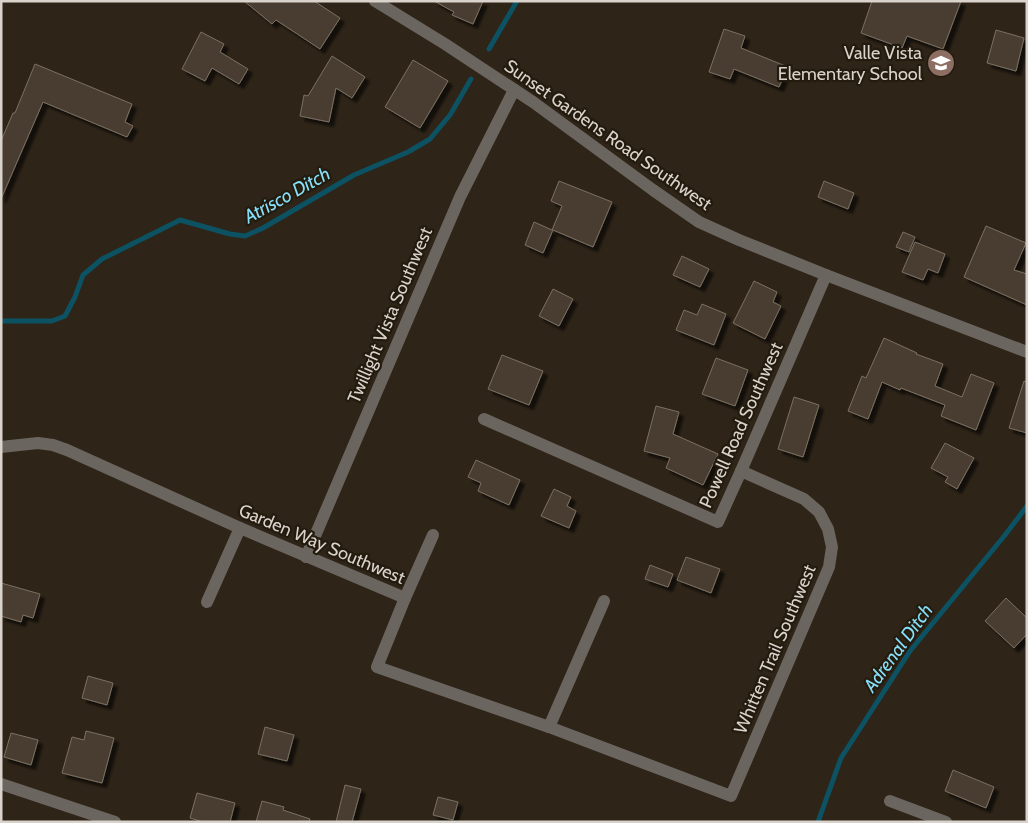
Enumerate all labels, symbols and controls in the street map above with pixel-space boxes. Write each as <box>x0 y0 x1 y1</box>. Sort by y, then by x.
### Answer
place label: Valle Vista Elementary School <box>778 42 923 85</box>
school or university icon: Valle Vista Elementary School <box>926 48 956 78</box>
street label: Sunset Gardens Road Southwest <box>500 55 716 215</box>
water label: Atrisco Ditch <box>239 162 334 229</box>
street label: Twillight Vista Southwest <box>343 224 437 406</box>
street label: Powell Road Southwest <box>695 339 787 511</box>
street label: Garden Way Southwest <box>236 499 408 589</box>
street label: Whitten Trail Southwest <box>729 561 821 737</box>
water label: Adrenal Ditch <box>858 599 938 697</box>

